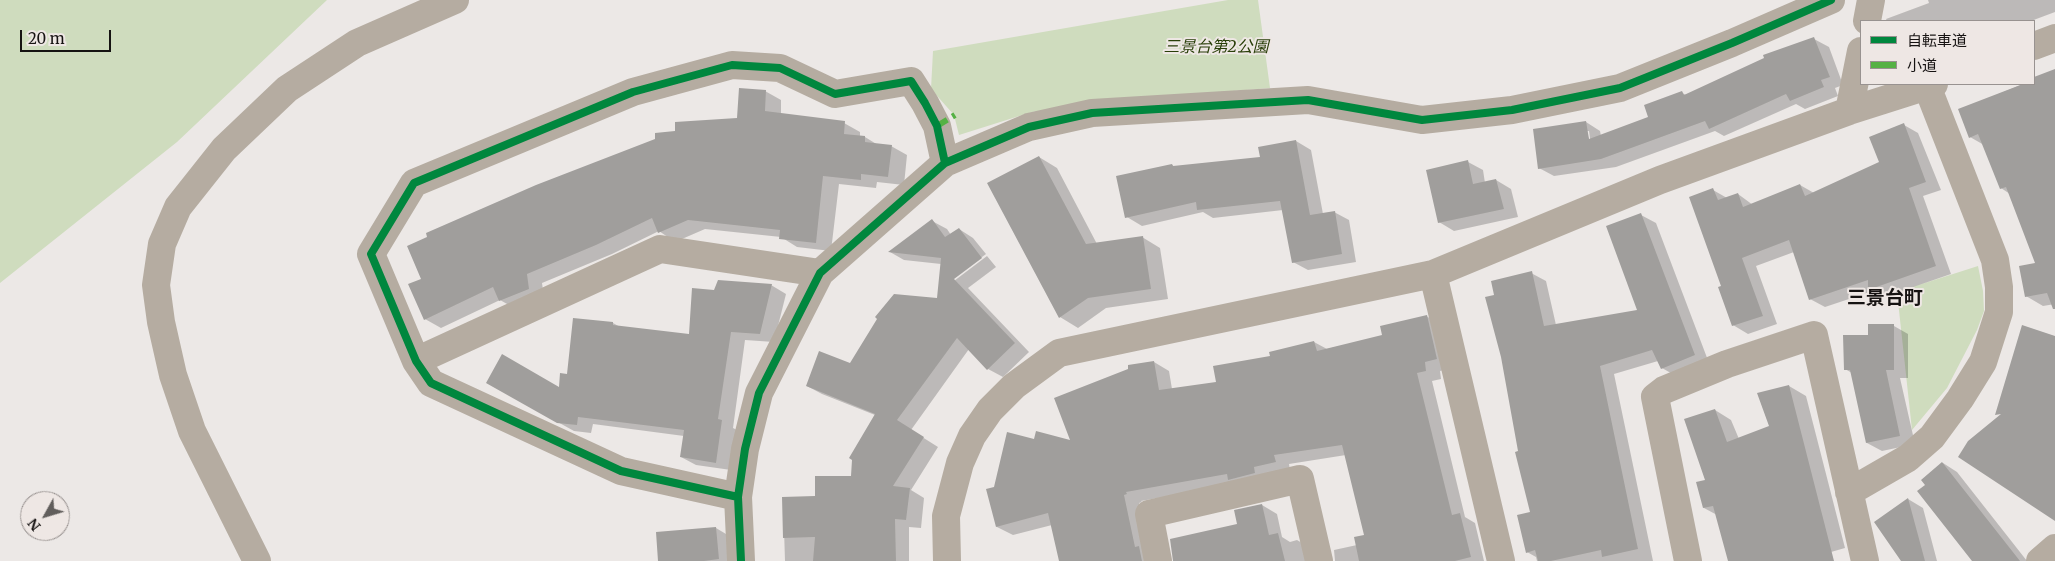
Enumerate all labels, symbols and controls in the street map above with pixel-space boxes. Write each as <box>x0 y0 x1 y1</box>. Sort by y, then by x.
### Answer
scale bar <box>22 20 114 52</box>
legend <box>1860 20 2035 85</box>
text: 20 m <box>28 29 65 48</box>
text: 自転車道 <box>1907 31 1967 50</box>
park label: 三景台第2公園 <box>1163 37 1269 57</box>
text: 小道 <box>1907 56 1937 75</box>
district label: 三景台町 <box>1847 288 1923 310</box>
north arrow <box>20 491 70 541</box>
text: N <box>24 515 45 535</box>

